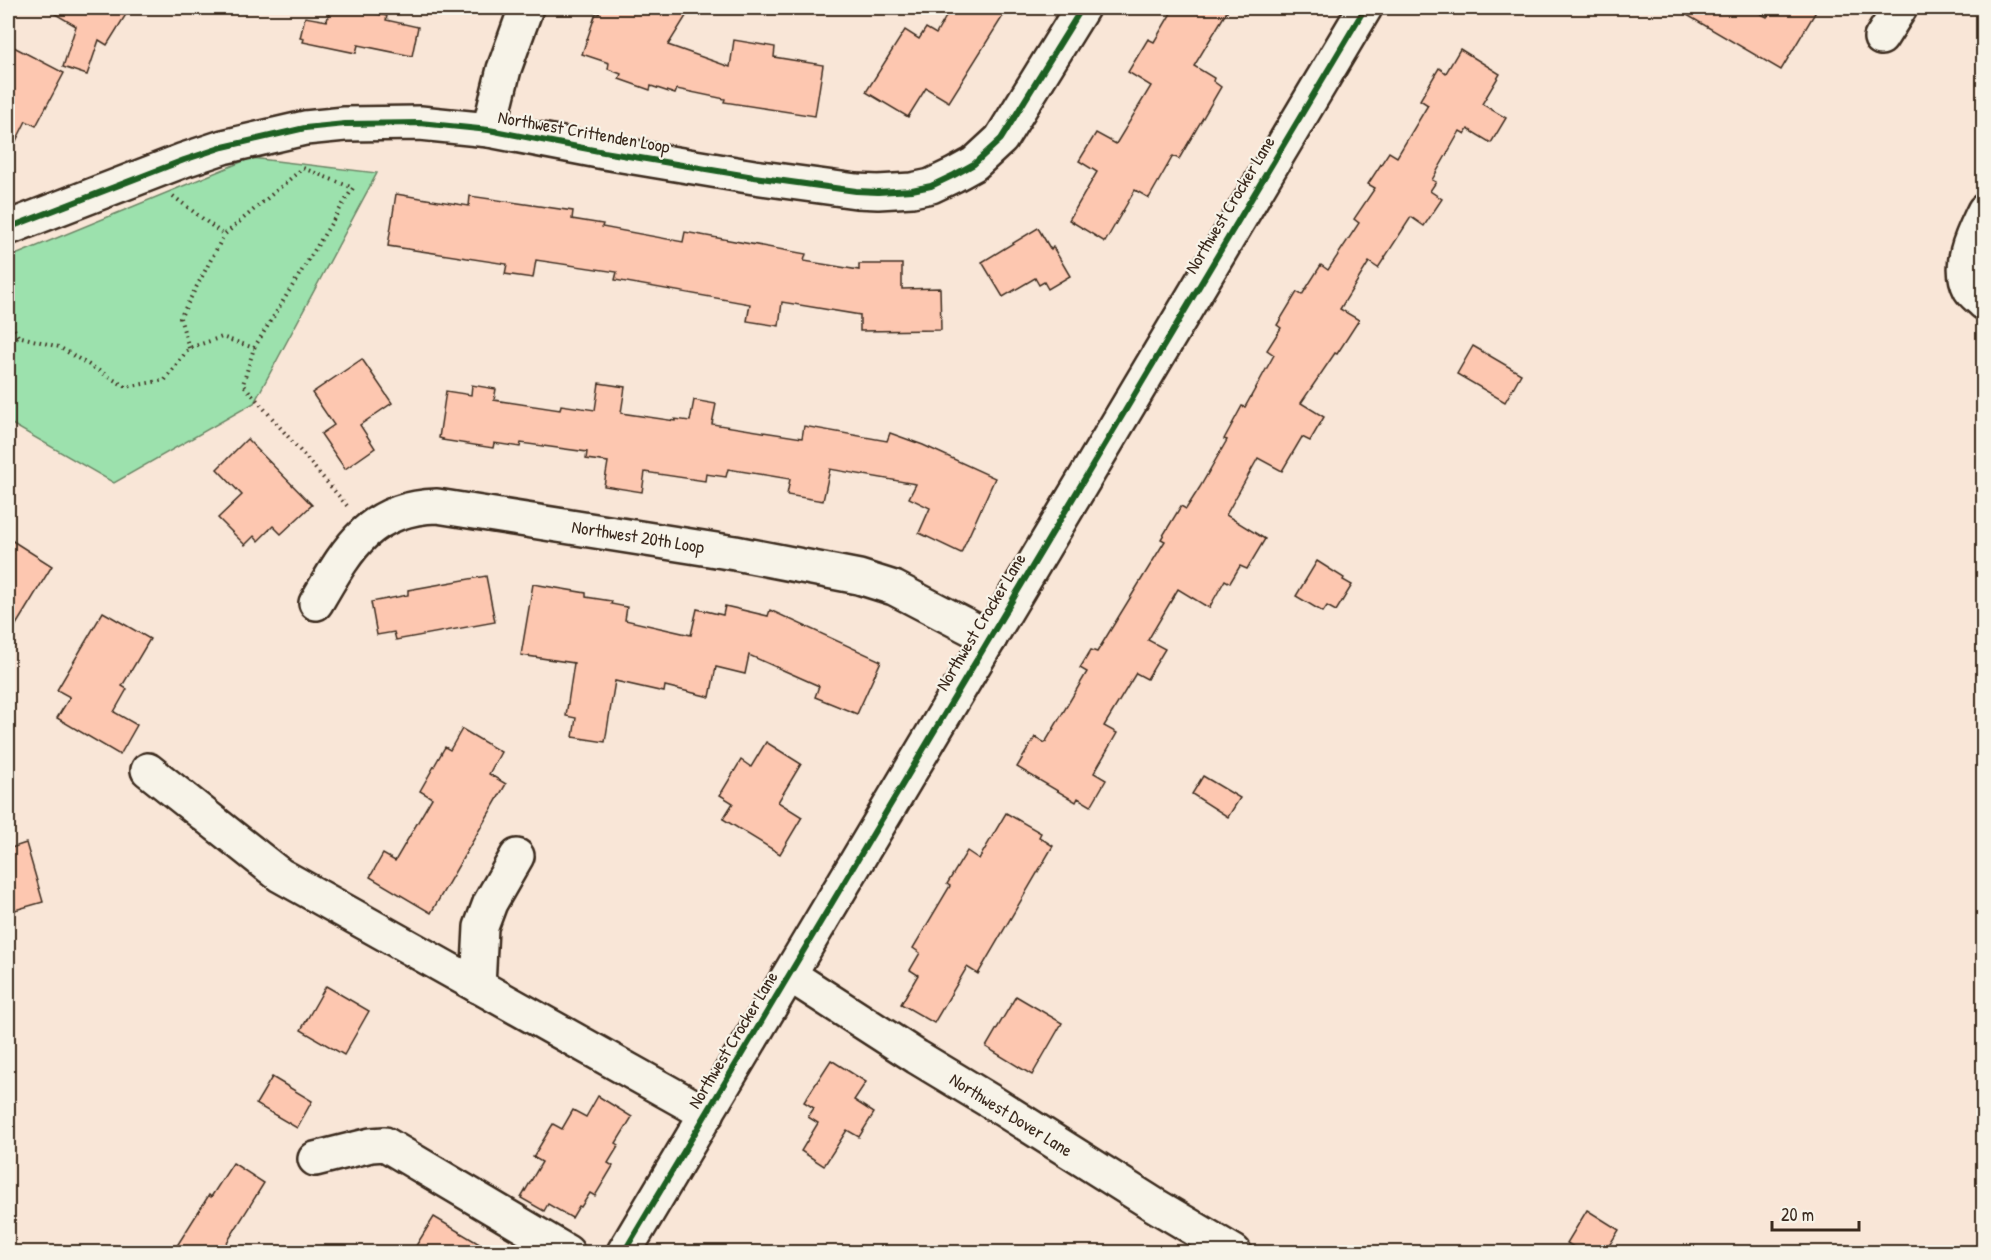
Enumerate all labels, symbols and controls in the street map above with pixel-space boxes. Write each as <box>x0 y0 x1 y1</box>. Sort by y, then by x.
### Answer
street label: Northwest Crittenden Loop <box>496 104 672 159</box>
street label: Northwest Crocker Lane <box>1179 131 1280 278</box>
street label: Northwest 20th Loop <box>570 514 706 559</box>
street label: Northwest Crocker Lane <box>930 548 1031 695</box>
street label: Northwest Crocker Lane <box>682 966 783 1113</box>
street label: Northwest Dover Lane <box>945 1067 1077 1162</box>
scale bar <box>1772 1194 1859 1232</box>
text: 20 m <box>1781 1202 1814 1227</box>

